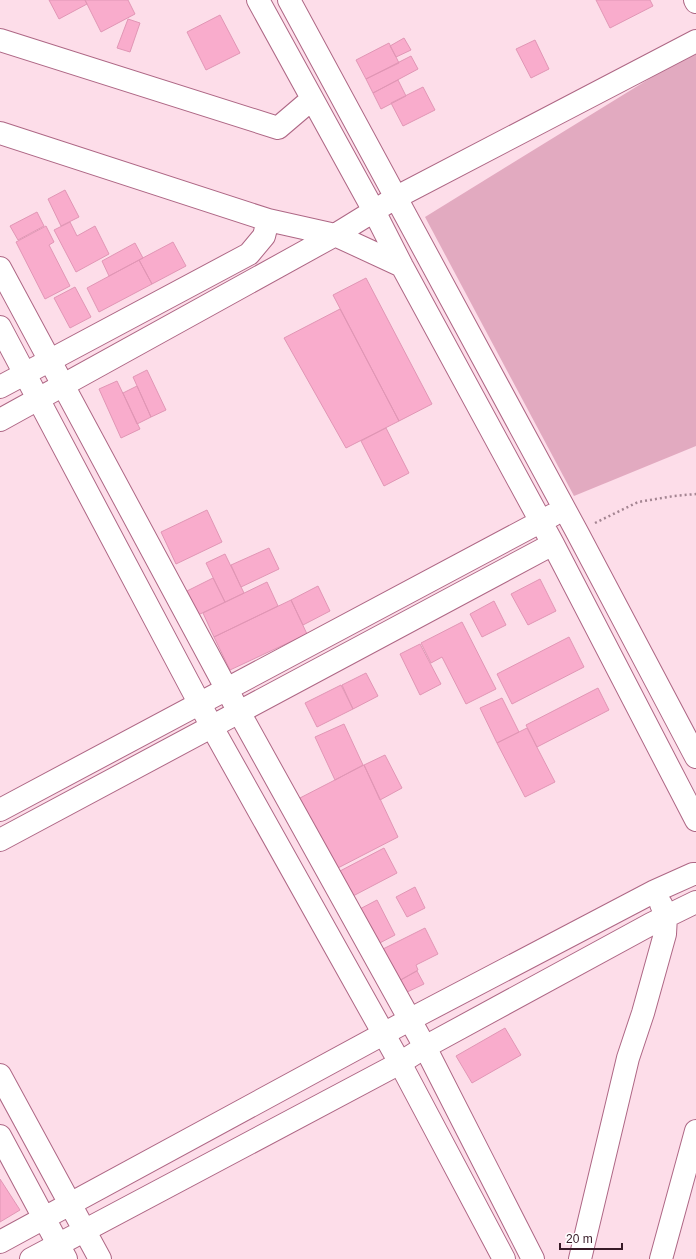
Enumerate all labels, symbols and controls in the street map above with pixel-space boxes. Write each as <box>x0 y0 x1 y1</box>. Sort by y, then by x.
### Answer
scale bar <box>560 1225 622 1251</box>
text: 20 m <box>566 1232 593 1246</box>

